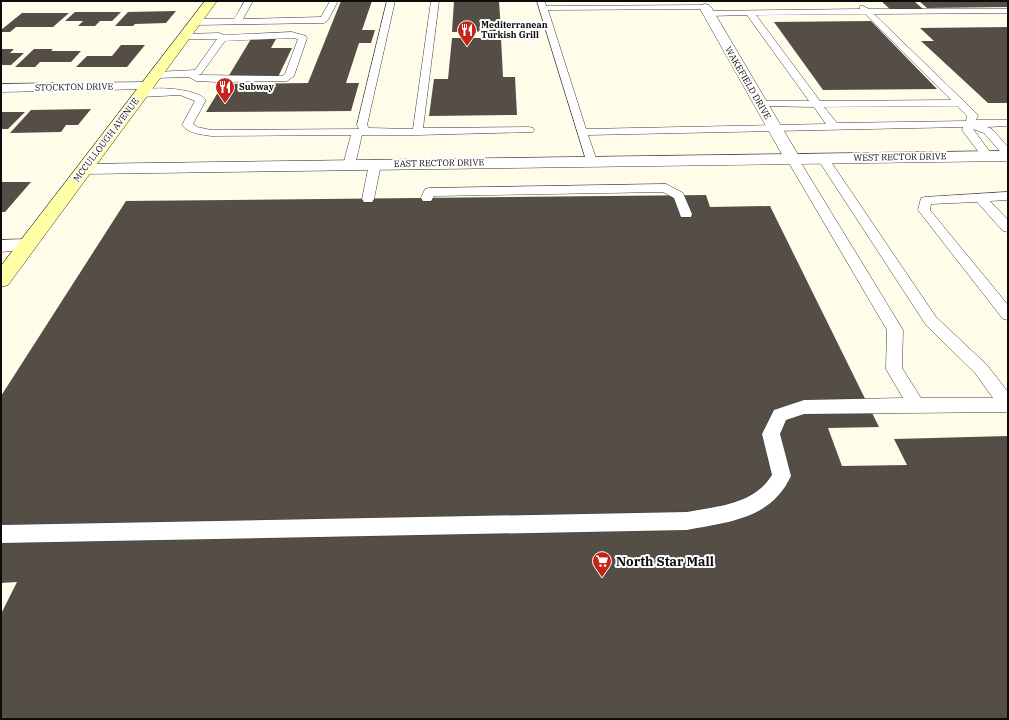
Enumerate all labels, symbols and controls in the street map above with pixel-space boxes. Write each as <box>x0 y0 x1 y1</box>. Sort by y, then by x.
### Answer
restaurant icon: Mediterranean Turkish Grill <box>456 19 478 47</box>
place label: Mediterranean Turkish Grill <box>481 19 548 40</box>
street label: WAKEFIELD DRIVE <box>723 44 774 121</box>
restaurant icon: Subway <box>214 76 236 104</box>
street label: STOCKTON DRIVE <box>35 80 113 93</box>
place label: Subway <box>239 81 275 92</box>
street label: MCCULLOUGH AVENUE <box>70 95 141 184</box>
street label: WEST RECTOR DRIVE <box>853 150 947 163</box>
street label: EAST RECTOR DRIVE <box>394 156 484 169</box>
supermarket icon: North Star Mall <box>591 550 613 578</box>
place label: North Star Mall <box>616 553 714 570</box>

